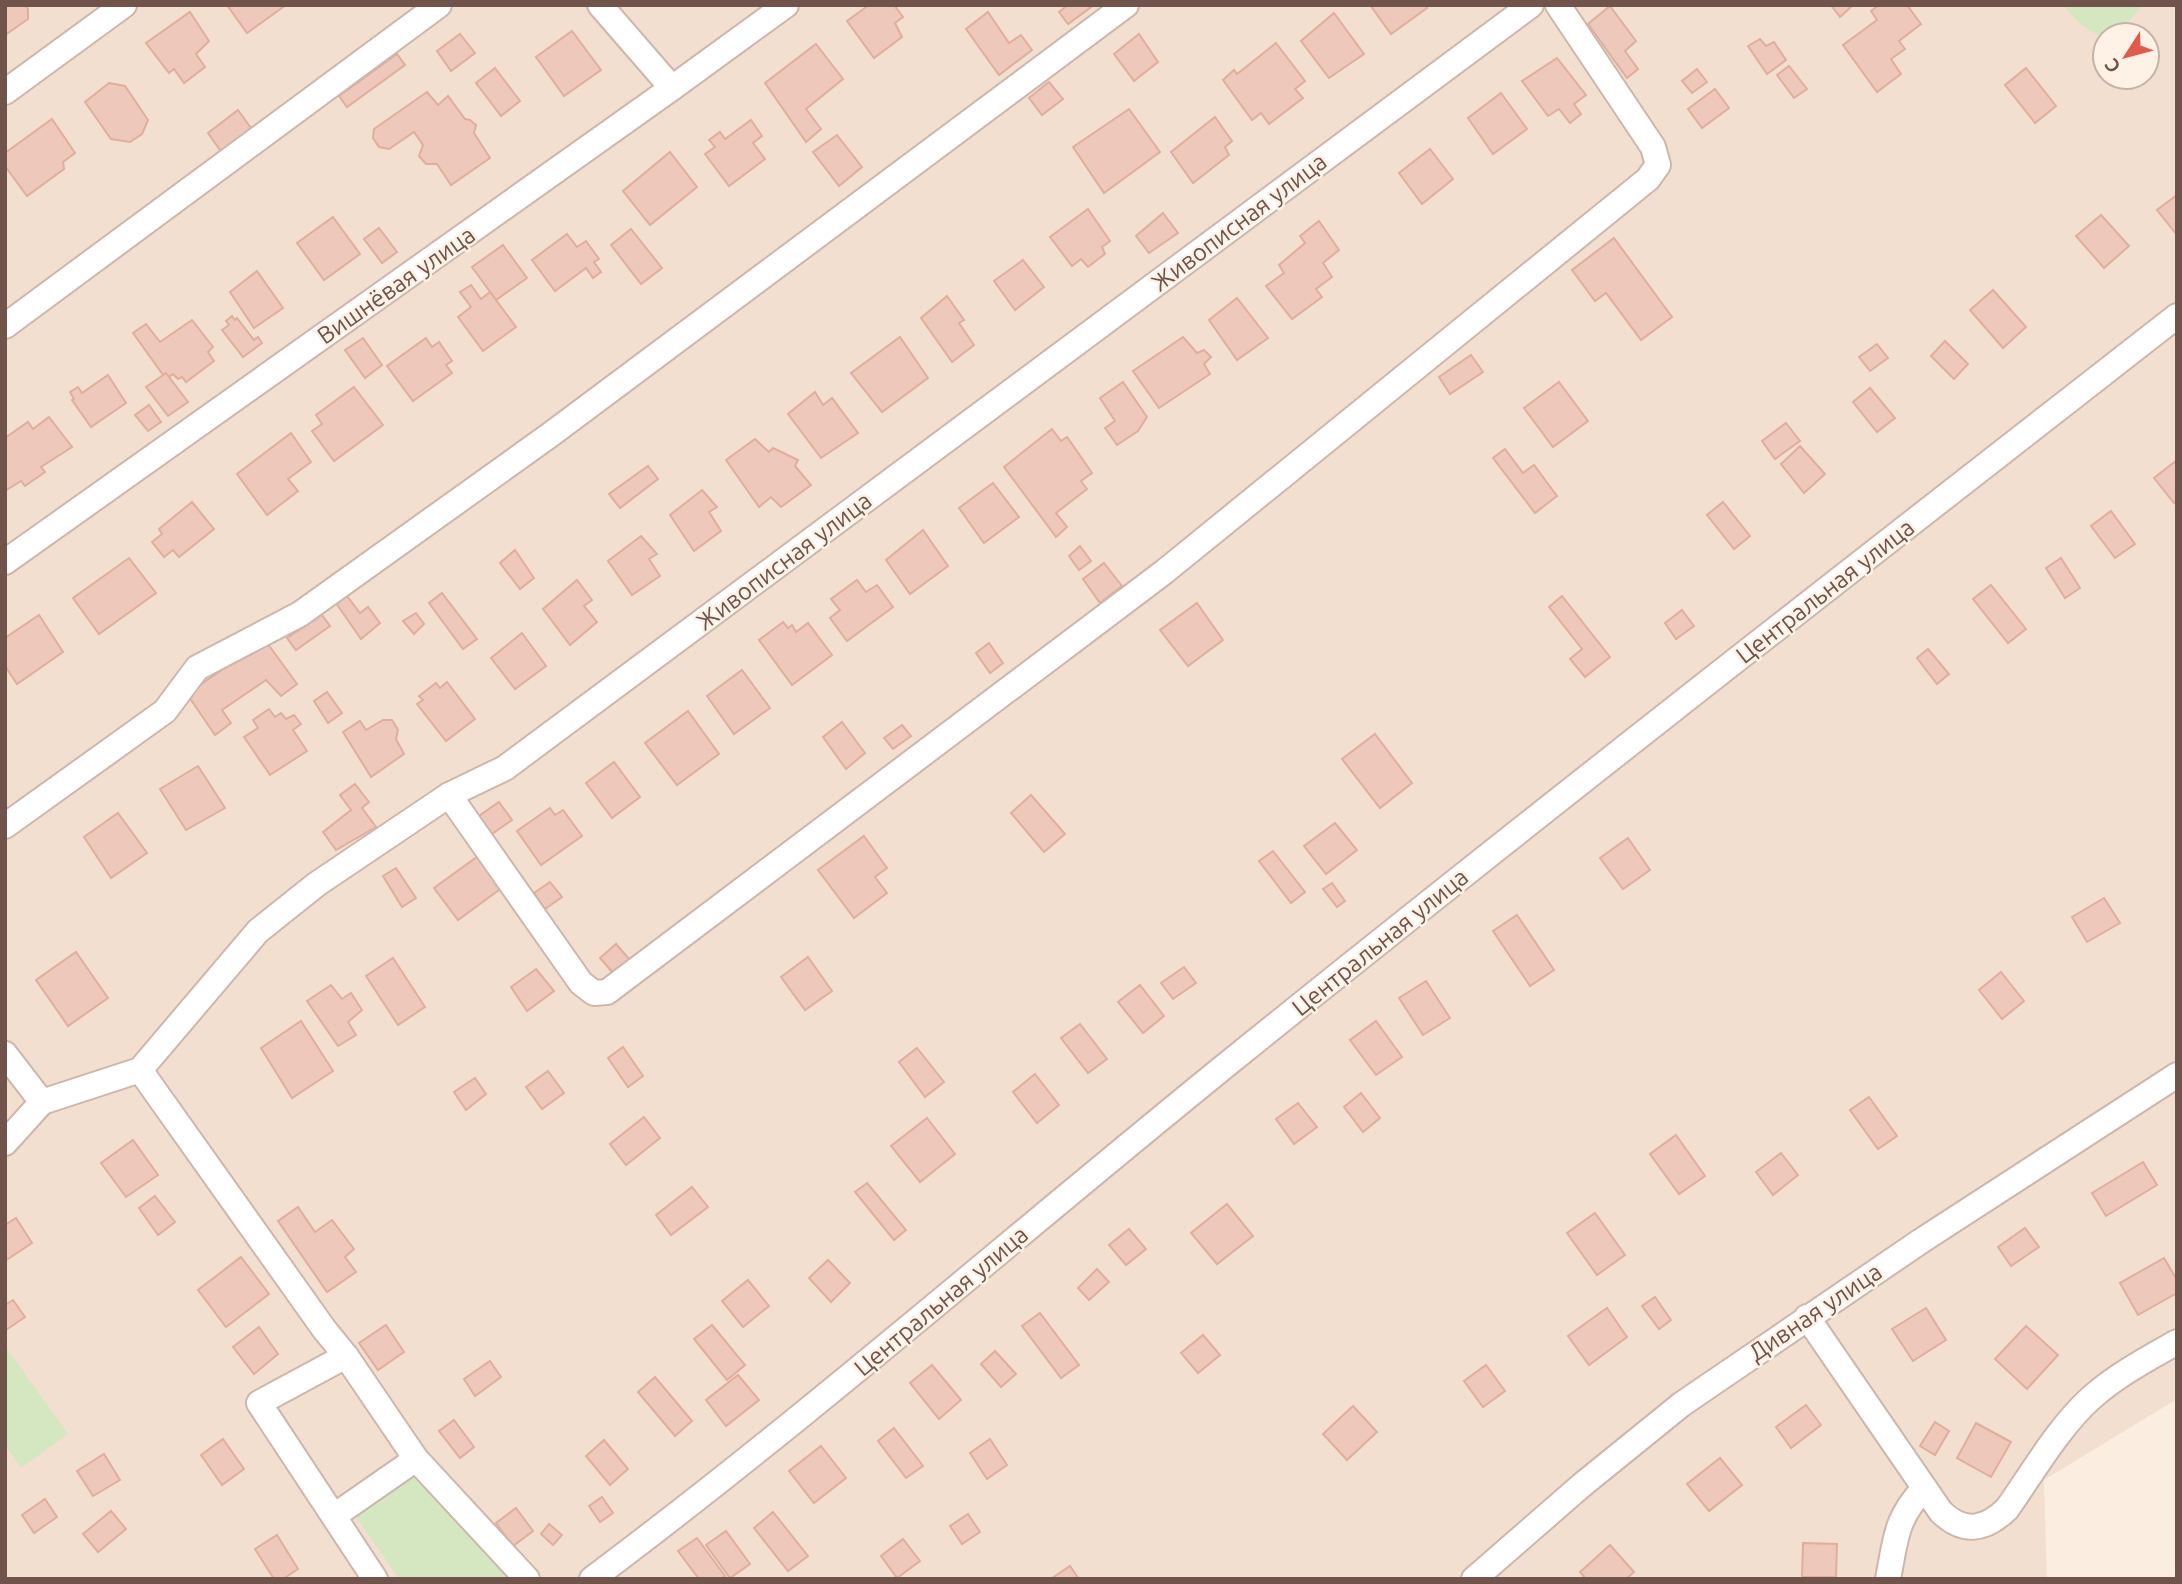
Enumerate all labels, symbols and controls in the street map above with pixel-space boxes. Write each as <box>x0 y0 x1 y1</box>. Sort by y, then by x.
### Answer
north arrow <box>2091 21 2161 91</box>
text: С <box>2100 55 2125 77</box>
street label: Живописная улица <box>1146 147 1332 297</box>
street label: Вишнёвая улица <box>312 221 480 349</box>
street label: Живописная улица <box>691 486 877 636</box>
street label: Центральная улица <box>1731 513 1919 669</box>
street label: Центральная улица <box>1287 863 1473 1021</box>
street label: Центральная улица <box>849 1221 1033 1381</box>
street label: Дивная улица <box>1743 1258 1887 1366</box>

